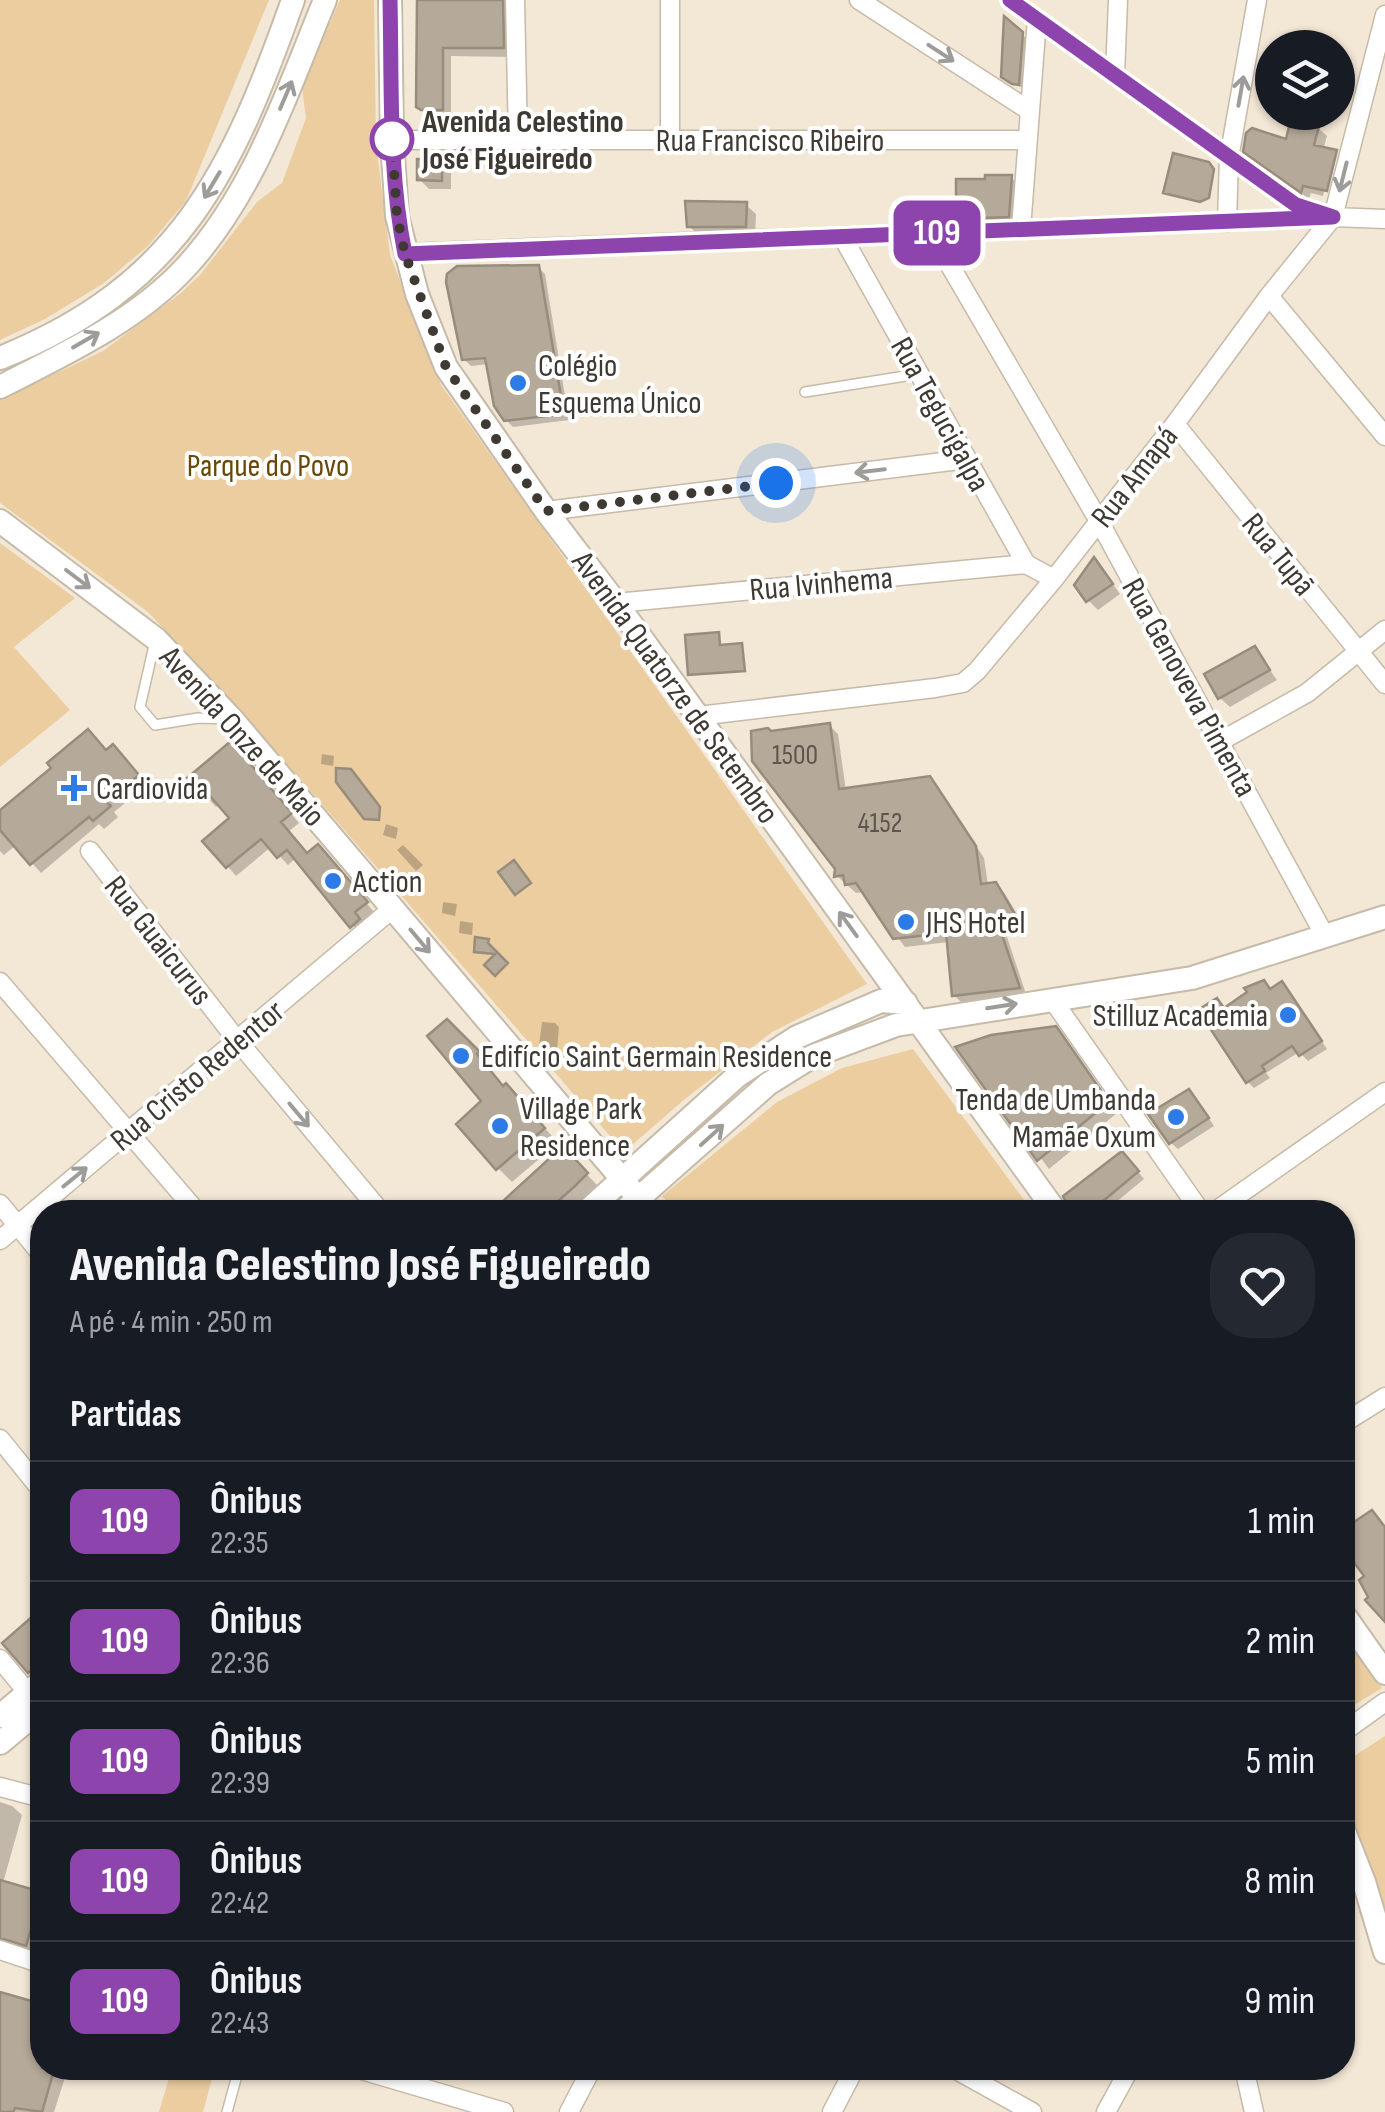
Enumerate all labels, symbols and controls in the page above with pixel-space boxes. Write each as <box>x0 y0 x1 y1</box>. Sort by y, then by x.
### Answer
map controls <box>1255 30 1355 130</box>
button: layers <box>1255 30 1355 130</box>
one-way arrow <box>926 43 954 64</box>
one-way arrow <box>1232 75 1251 107</box>
one-way arrow <box>278 80 296 111</box>
place label: Avenida Celestino José Figueiredo <box>421 103 624 179</box>
marker: Avenida Celestino José Figueiredo <box>371 118 413 160</box>
street label: Rua Francisco Ribeiro <box>656 122 884 161</box>
one-way arrow <box>1333 161 1352 192</box>
one-way arrow <box>202 170 222 199</box>
line badge: 109 <box>880 200 994 266</box>
text: 109 <box>914 212 960 255</box>
one-way arrow <box>70 330 100 350</box>
street label: Rua Tegucigalpa <box>881 331 998 499</box>
place label: Colégio Esquema Único <box>538 347 702 423</box>
marker: Colégio Esquema Único <box>507 372 529 394</box>
street label: Rua Amapá <box>1083 418 1187 536</box>
park label: Parque do Povo <box>187 447 349 486</box>
your location <box>751 458 801 508</box>
one-way arrow <box>854 462 886 481</box>
street label: Rua Tupã <box>1233 506 1323 604</box>
street label: Avenida Quatorze de Setembro <box>562 543 787 832</box>
street label: Rua Ivinhema <box>748 559 894 610</box>
one-way arrow <box>64 569 91 590</box>
street label: Rua Genoveva Pimenta <box>1112 572 1265 804</box>
street label: Avenida Onze de Maio <box>150 638 333 835</box>
house number: 1500 <box>772 739 818 772</box>
place label: Cardiovida <box>96 770 208 809</box>
marker: Cardiovida <box>61 775 87 801</box>
house number: 4152 <box>858 807 902 840</box>
place label: Action <box>352 863 422 902</box>
street label: Rua Guaicurus <box>95 868 220 1013</box>
marker: Action <box>322 870 344 892</box>
place label: JHS Hotel <box>925 904 1025 943</box>
one-way arrow <box>838 911 859 938</box>
marker: JHS Hotel <box>895 911 917 933</box>
one-way arrow <box>409 928 431 954</box>
street label: Rua Cristo Redentor <box>103 992 293 1160</box>
one-way arrow <box>985 997 1018 1015</box>
place label: Stilluz Academia <box>1093 997 1268 1036</box>
marker: Stilluz Academia <box>1277 1004 1299 1026</box>
place label: Edifício Saint Germain Residence <box>481 1038 832 1077</box>
marker: Edifício Saint Germain Residence <box>450 1045 472 1067</box>
place label: Tenda de Umbanda Mamãe Oxum <box>955 1081 1156 1157</box>
place label: Village Park Residence <box>520 1090 642 1166</box>
one-way arrow <box>288 1102 310 1128</box>
marker: Tenda de Umbanda Mamãe Oxum <box>1165 1106 1187 1128</box>
marker: Village Park Residence <box>489 1115 511 1137</box>
one-way arrow <box>699 1123 724 1146</box>
one-way arrow <box>62 1167 88 1189</box>
button: heart <box>1210 1233 1315 1338</box>
text: Avenida Celestino José Figueiredo <box>70 1237 651 1294</box>
text: A pé · 4 min · 250 m <box>70 1303 273 1342</box>
text: Partidas <box>70 1392 182 1437</box>
text: Ônibus <box>210 1479 302 1524</box>
text: 1 min <box>1248 1499 1315 1544</box>
text: 109 <box>102 1500 148 1543</box>
text: 22:35 <box>210 1524 269 1563</box>
text: Ônibus <box>210 1599 302 1644</box>
text: 2 min <box>1246 1619 1315 1664</box>
text: 109 <box>102 1620 148 1663</box>
text: 22:36 <box>210 1644 270 1683</box>
text: Ônibus <box>210 1719 302 1764</box>
text: 5 min <box>1246 1739 1315 1784</box>
text: 109 <box>102 1740 148 1783</box>
text: 22:39 <box>210 1764 270 1803</box>
text: Ônibus <box>210 1839 302 1884</box>
text: 8 min <box>1245 1859 1315 1904</box>
text: 109 <box>102 1860 148 1903</box>
text: 22:42 <box>210 1884 269 1923</box>
text: Ônibus <box>210 1959 302 2004</box>
text: 9 min <box>1244 1979 1315 2024</box>
text: 109 <box>102 1980 148 2023</box>
text: 22:43 <box>210 2004 269 2043</box>

